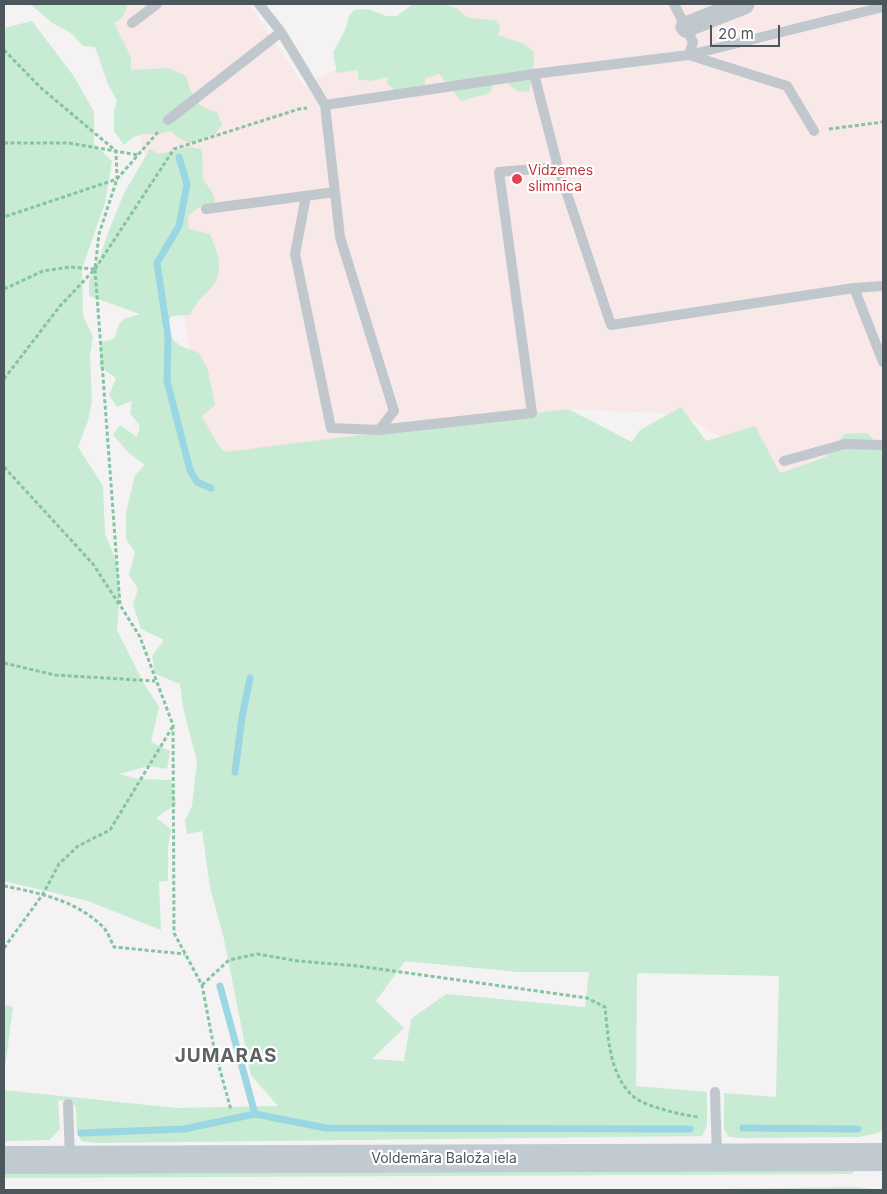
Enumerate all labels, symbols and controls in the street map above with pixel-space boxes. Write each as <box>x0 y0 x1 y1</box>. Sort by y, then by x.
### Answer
scale bar <box>712 15 782 47</box>
text: 20 m <box>718 24 754 43</box>
place label: Vidzemes slimnīca <box>528 163 593 196</box>
marker: Vidzemes slimnīca <box>510 172 524 186</box>
district label: JUMARAS <box>174 1045 278 1067</box>
street label: Voldemāra Baloža iela <box>371 1151 517 1167</box>

